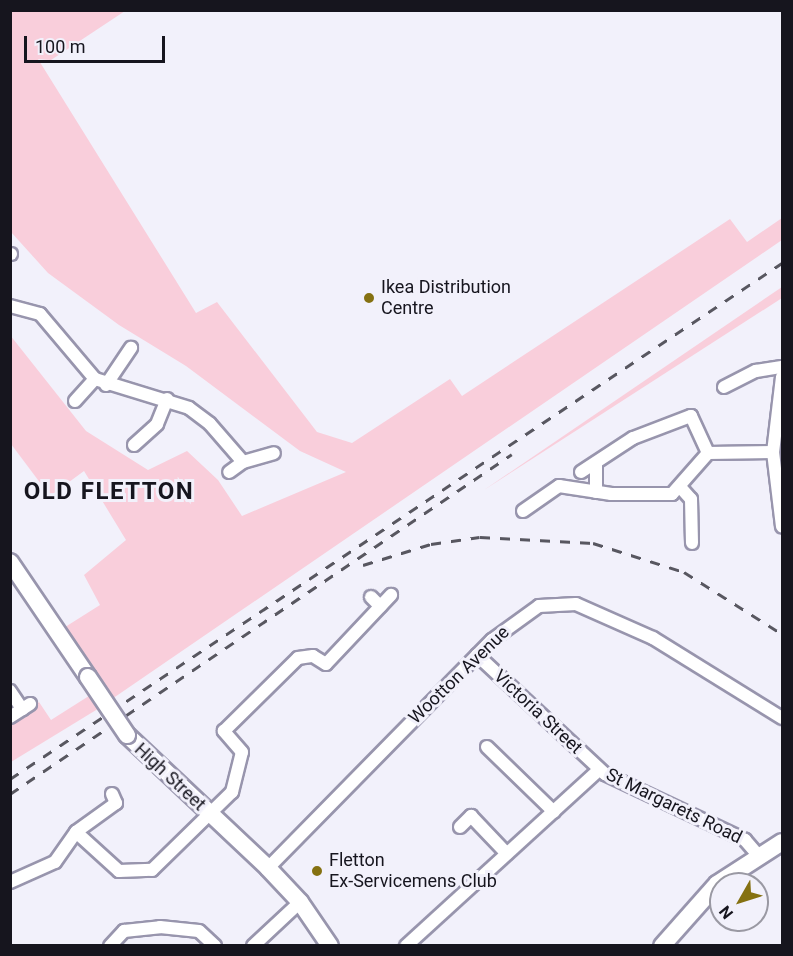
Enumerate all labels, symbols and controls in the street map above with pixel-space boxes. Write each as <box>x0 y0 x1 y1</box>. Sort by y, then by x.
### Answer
scale bar <box>27 24 168 62</box>
text: 100 m <box>35 36 86 57</box>
place label: Ikea Distribution Centre <box>381 277 511 320</box>
marker: Ikea Distribution Centre <box>362 291 376 305</box>
district label: OLD FLETTON <box>24 478 194 506</box>
street label: Wootton Avenue <box>404 622 514 728</box>
street label: Victoria Street <box>489 665 587 759</box>
street label: High Street <box>130 739 210 815</box>
street label: St Margarets Road <box>602 764 746 848</box>
place label: Fletton Ex-Servicemens Club <box>329 850 497 892</box>
marker: Fletton Ex-Servicemens Club <box>310 864 324 878</box>
north arrow <box>709 872 769 932</box>
text: N <box>715 902 737 923</box>

